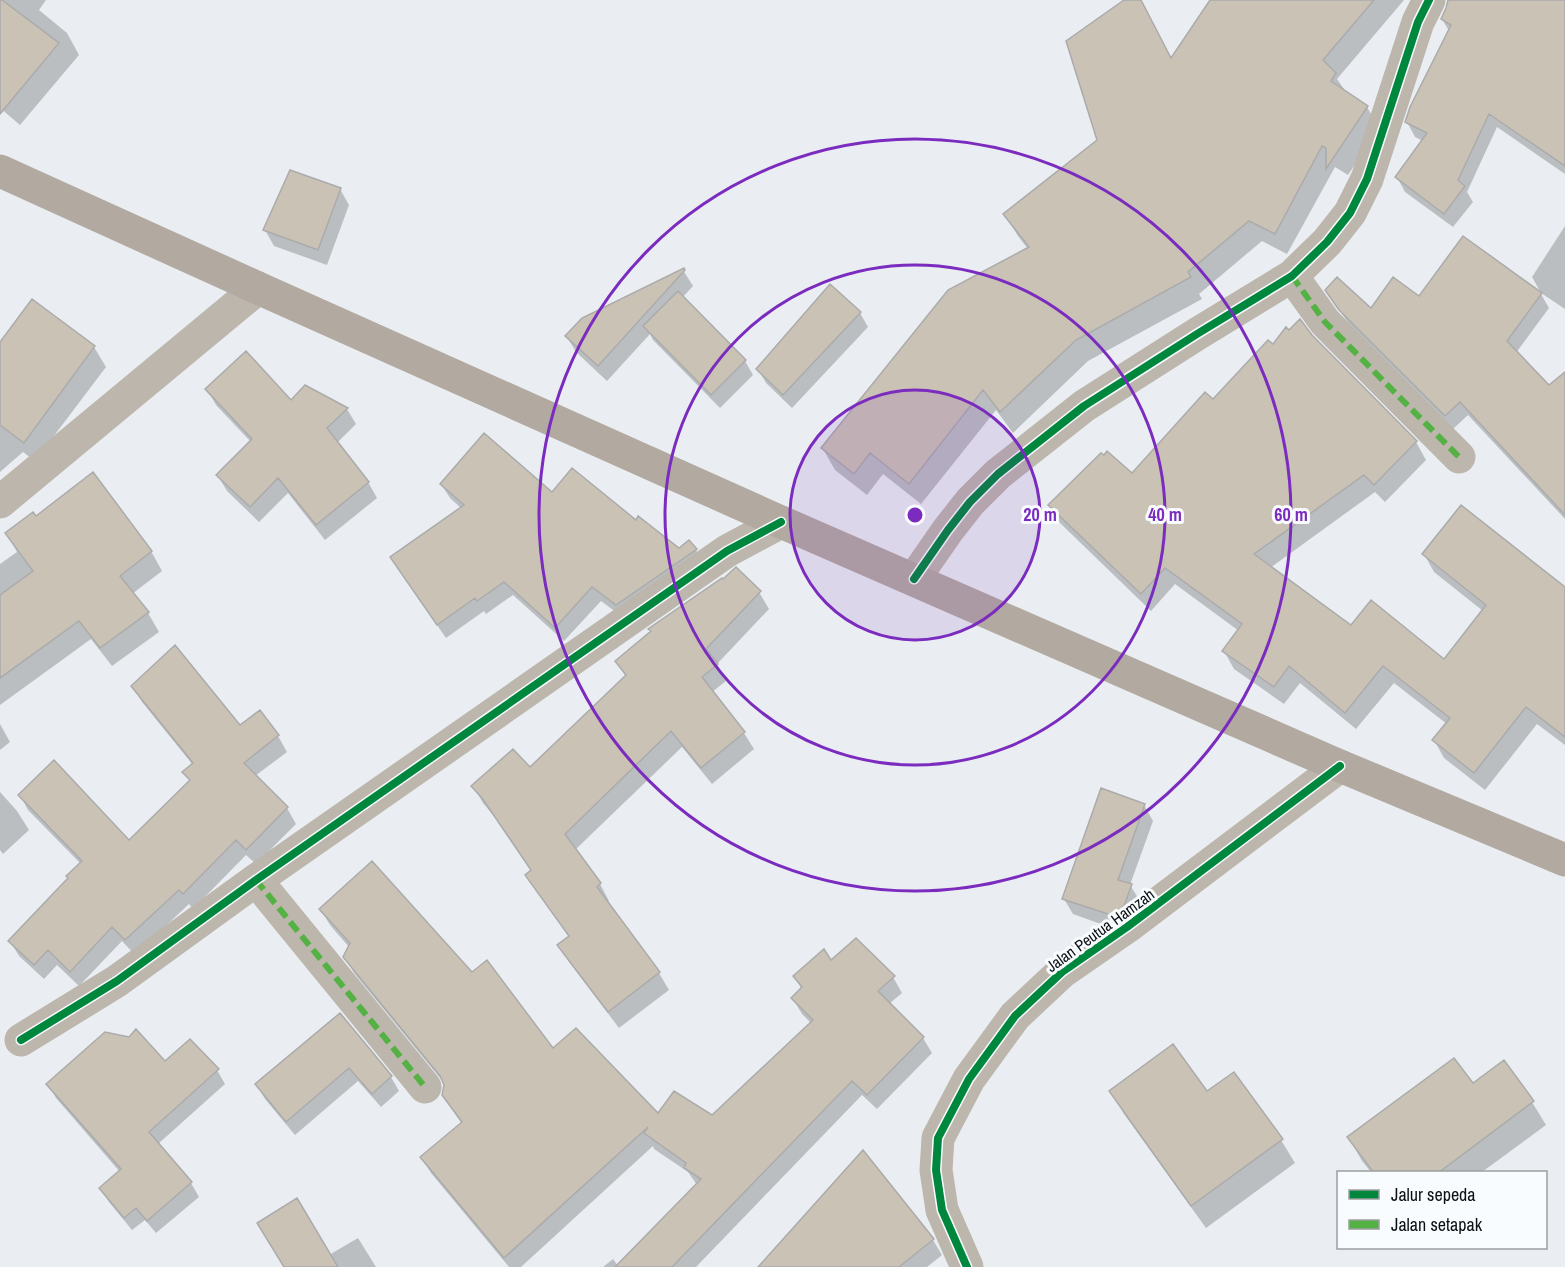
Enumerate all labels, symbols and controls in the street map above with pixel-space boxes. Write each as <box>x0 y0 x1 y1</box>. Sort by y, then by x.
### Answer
text: 20 m <box>1023 502 1057 527</box>
text: 40 m <box>1148 502 1182 527</box>
text: 60 m <box>1274 502 1308 527</box>
centre of rings <box>905 505 925 525</box>
street label: Jalan Peutua Hamzah <box>1041 883 1159 977</box>
legend <box>1337 1171 1547 1249</box>
text: Jalur sepeda <box>1391 1182 1476 1207</box>
text: Jalan setapak <box>1391 1212 1483 1237</box>

